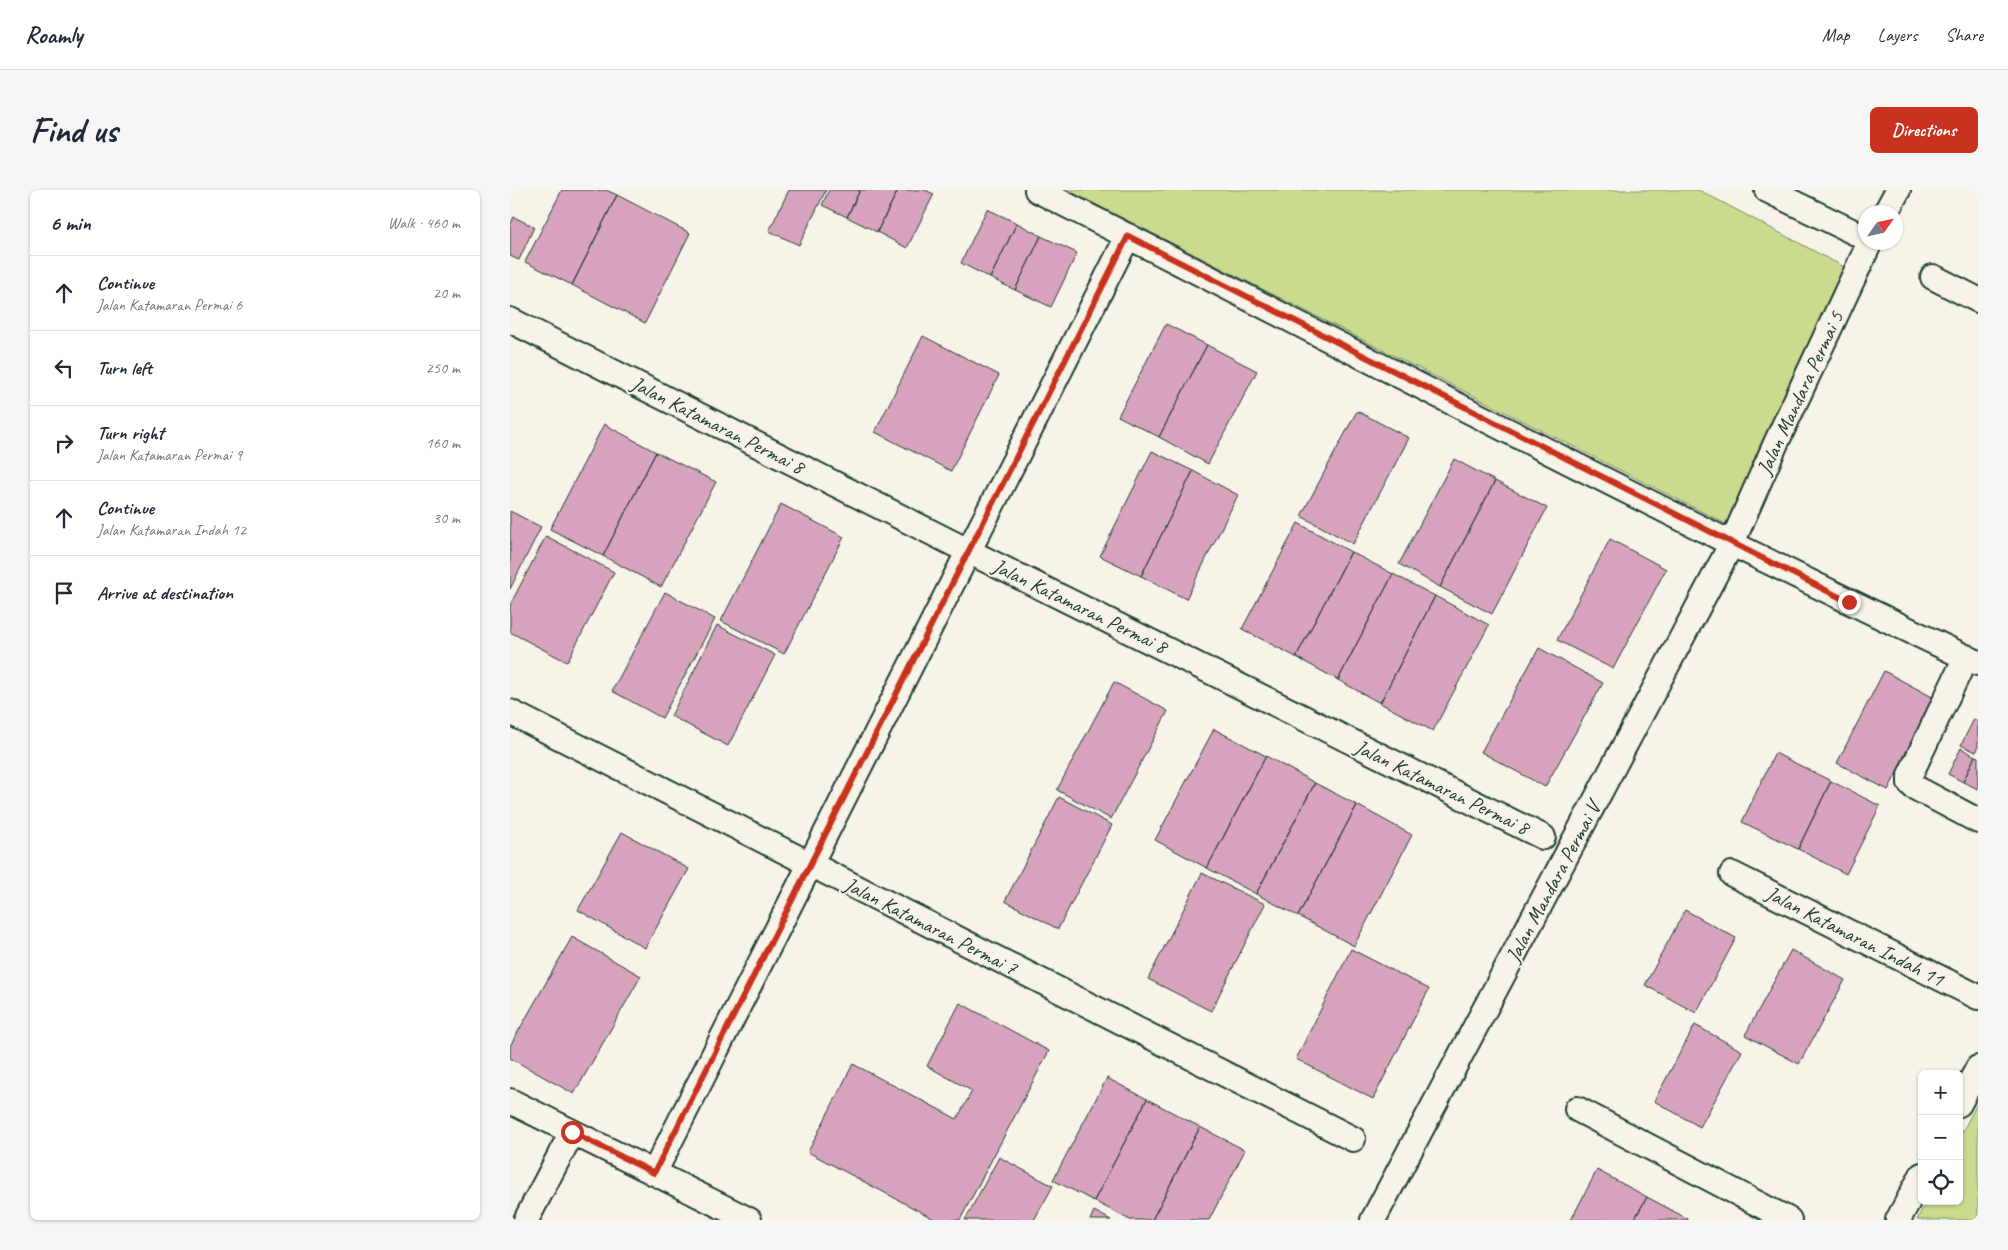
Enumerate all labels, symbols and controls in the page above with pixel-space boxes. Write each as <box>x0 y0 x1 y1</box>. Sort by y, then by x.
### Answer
text: Roamly <box>25 20 82 50</box>
text: Map <box>1822 24 1850 46</box>
text: Layers <box>1878 24 1917 46</box>
text: Share <box>1945 24 1983 46</box>
button: Directions <box>1870 107 1978 153</box>
text: Find us <box>30 108 117 153</box>
north arrow <box>1858 205 1903 250</box>
text: 6 min <box>50 210 91 236</box>
text: Walk · 460 m <box>388 213 460 233</box>
text: Continue <box>97 271 154 295</box>
icon: ahead <box>50 279 78 307</box>
text: 20 m <box>433 283 460 303</box>
text: Jalan Katamaran Permai 6 <box>97 295 242 315</box>
street label: Jalan Mandara Permai 5 <box>1750 306 1850 480</box>
icon: left <box>50 354 78 382</box>
text: Turn left <box>97 356 152 380</box>
text: 250 m <box>426 358 460 378</box>
street label: Jalan Katamaran Permai 8 <box>626 370 811 481</box>
text: Turn right <box>97 421 164 445</box>
icon: right <box>50 429 78 457</box>
text: 160 m <box>426 433 460 453</box>
text: Jalan Katamaran Permai 9 <box>97 445 242 465</box>
text: Continue <box>97 496 154 520</box>
icon: ahead <box>50 504 78 532</box>
text: 30 m <box>433 508 460 528</box>
text: Jalan Katamaran Indah 12 <box>97 520 246 540</box>
street label: Jalan Katamaran Permai 8 <box>988 552 1174 661</box>
icon: arrive <box>50 579 78 607</box>
text: Arrive at destination <box>97 581 233 605</box>
route end <box>1838 591 1861 614</box>
street label: Jalan Katamaran Permai 8 <box>1350 733 1536 842</box>
street label: Jalan Mandara Permai V <box>1499 794 1608 968</box>
street label: Jalan Katamaran Permai 7 <box>839 871 1023 982</box>
street label: Jalan Katamaran Indah 11 <box>1761 880 1950 993</box>
map controls <box>1918 1070 1963 1205</box>
button: + <box>1918 1070 1963 1115</box>
button: − <box>1918 1115 1963 1160</box>
route start <box>561 1121 584 1144</box>
button: locate <box>1918 1160 1963 1205</box>

